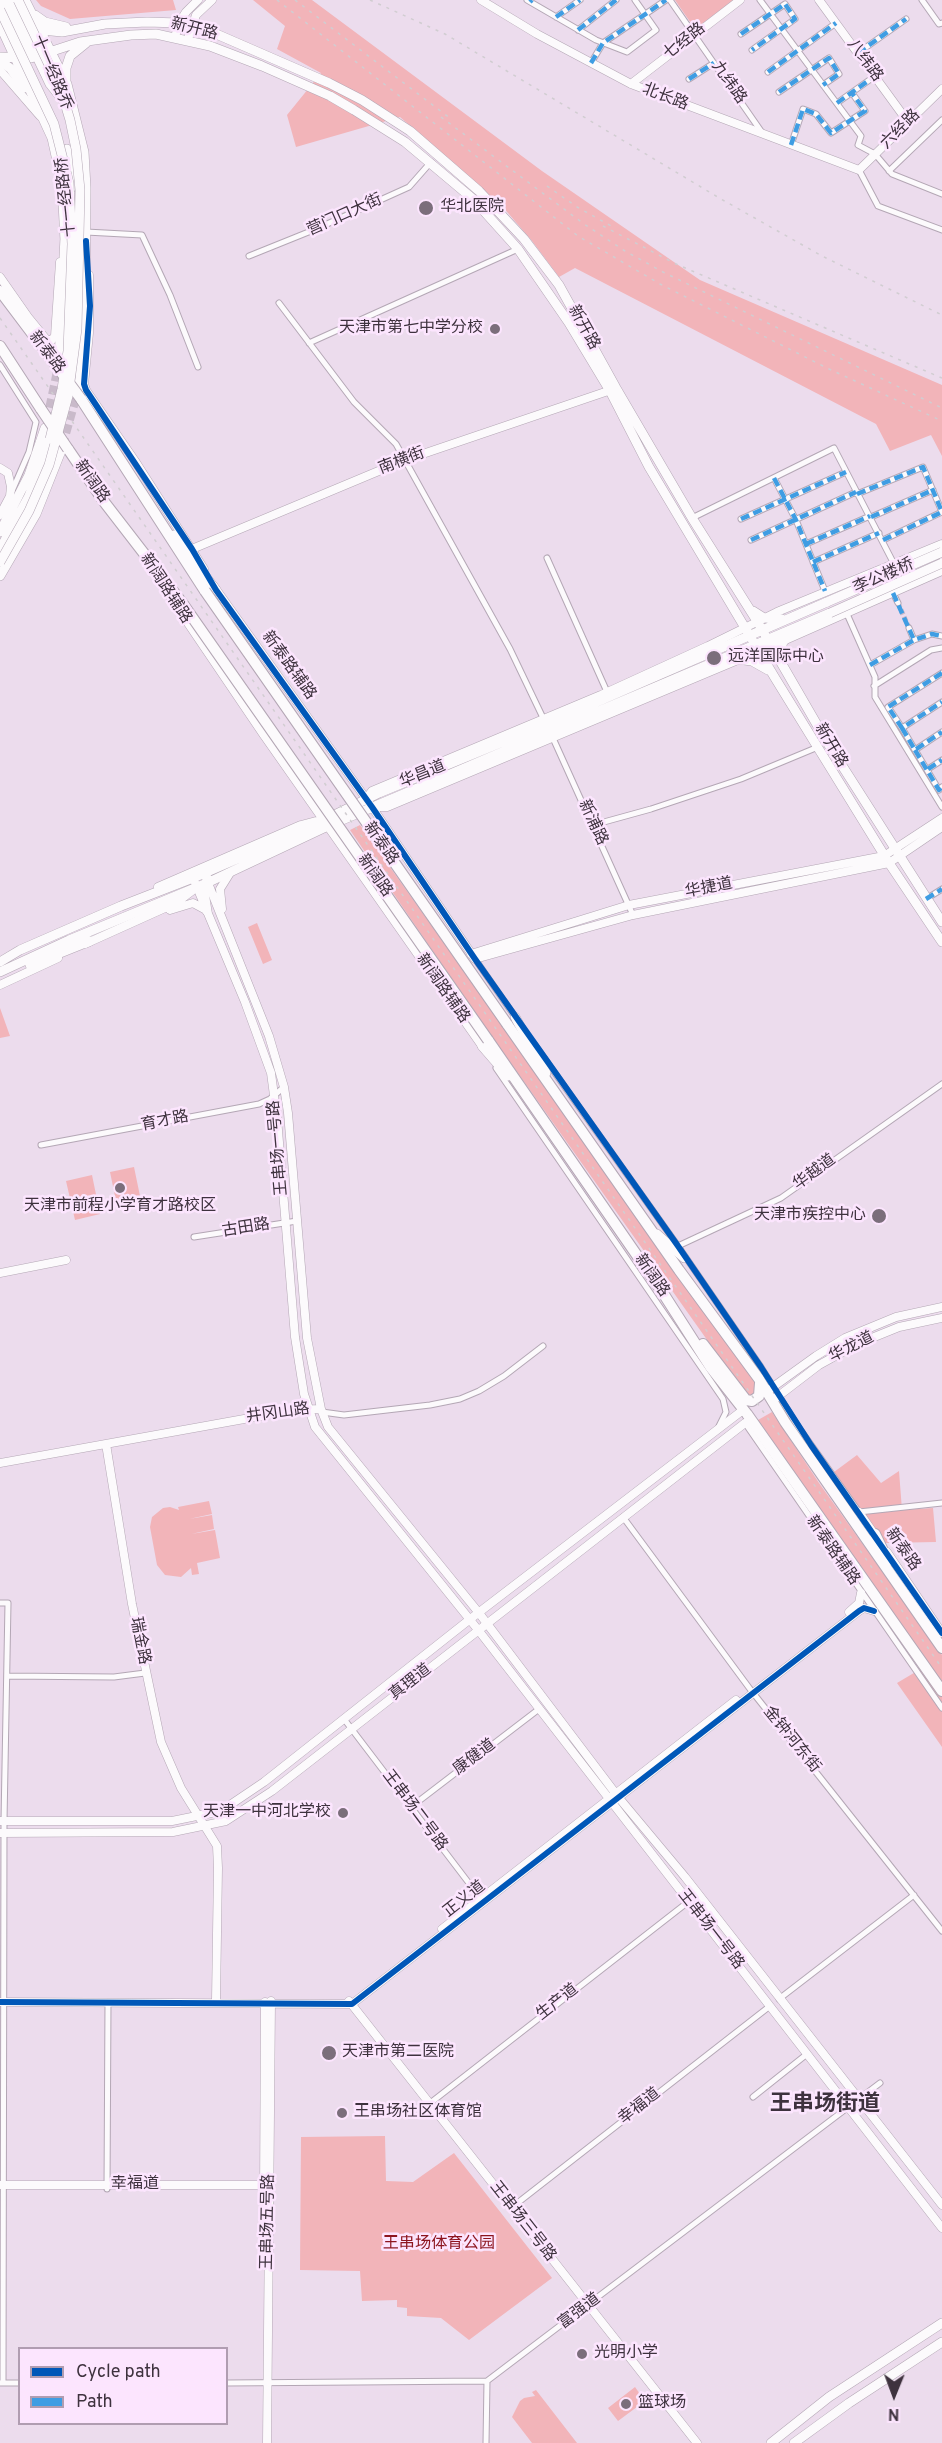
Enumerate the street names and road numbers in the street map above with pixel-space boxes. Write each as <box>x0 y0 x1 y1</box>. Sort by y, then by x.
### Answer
street label: 新开路 <box>168 15 220 45</box>
street label: 七经路 <box>660 20 710 64</box>
street label: 十一经路乔 <box>27 32 75 114</box>
street label: 八纬路 <box>842 36 886 86</box>
street label: 九纬路 <box>706 58 750 108</box>
street label: 北长路 <box>639 80 691 116</box>
street label: 六经路 <box>877 106 925 154</box>
street label: 十一经路桥 <box>53 156 81 238</box>
street label: 营门口大街 <box>305 191 385 241</box>
street label: 新开路 <box>563 302 603 354</box>
street label: 新泰路 <box>24 328 68 378</box>
street label: 南横街 <box>376 444 428 480</box>
street label: 新阔路 <box>69 457 113 507</box>
street label: 新阔路辅路 <box>135 550 195 628</box>
street label: 李公楼桥 <box>851 555 917 599</box>
street label: 新泰路辅路 <box>257 628 319 704</box>
street label: 新开路 <box>809 720 851 772</box>
street label: 华昌道 <box>397 757 449 793</box>
street label: 新浦路 <box>573 797 611 849</box>
street label: 新泰路 <box>358 819 402 869</box>
street label: 新阔路 <box>352 851 396 901</box>
street label: 华捷道 <box>684 875 734 903</box>
street label: 新阔路辅路 <box>411 951 473 1027</box>
street label: 王串场一号路 <box>265 1099 293 1197</box>
street label: 育才路 <box>140 1108 190 1136</box>
street label: 华越道 <box>790 1151 840 1195</box>
street label: 古田路 <box>221 1216 271 1242</box>
street label: 新阔路 <box>629 1251 673 1301</box>
street label: 华龙道 <box>826 1329 878 1367</box>
street label: 井冈山路 <box>245 1400 311 1428</box>
street label: 新泰路辅路 <box>801 1513 863 1589</box>
street label: 新泰路 <box>880 1525 924 1575</box>
street label: 瑞金路 <box>125 1616 153 1666</box>
street label: 真理道 <box>386 1661 436 1705</box>
street label: 金钟河东街 <box>758 1703 824 1777</box>
street label: 康健道 <box>450 1736 500 1780</box>
street label: 王串场二号路 <box>377 1767 451 1855</box>
street label: 正义道 <box>440 1878 490 1922</box>
street label: 王串场一号路 <box>673 1886 747 1974</box>
street label: 生产道 <box>533 1981 583 2025</box>
street label: 幸福道 <box>615 2085 665 2129</box>
street label: 王串场五号路 <box>259 2174 279 2270</box>
street label: 幸福道 <box>111 2175 159 2195</box>
street label: 王串场三号路 <box>485 2178 559 2266</box>
street label: 富强道 <box>555 2290 605 2334</box>

